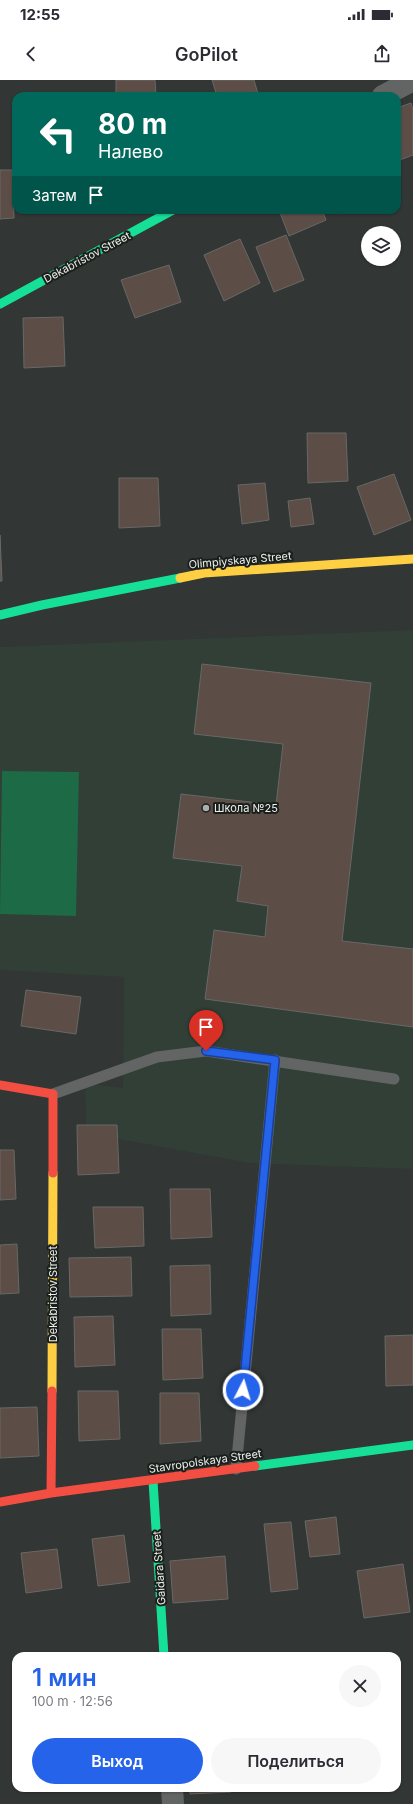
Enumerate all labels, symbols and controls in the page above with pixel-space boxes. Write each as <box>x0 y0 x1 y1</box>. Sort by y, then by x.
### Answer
text: 12:55 <box>20 5 60 24</box>
icon: back <box>20 43 42 65</box>
icon: share <box>371 43 393 65</box>
text: GoPilot <box>175 44 238 65</box>
text: 80 m <box>98 107 167 141</box>
icon: left <box>32 108 84 160</box>
text: Налево <box>98 141 163 162</box>
icon: arrive <box>85 184 107 206</box>
text: Затем <box>32 186 77 205</box>
map controls <box>361 226 401 266</box>
button: layers <box>361 226 401 266</box>
street label: Dekabristov Street <box>41 228 133 286</box>
street label: Olimpiyskaya Street <box>188 548 292 571</box>
place label: Школа №25 <box>214 801 278 815</box>
marker: Школа №25 <box>201 803 211 813</box>
pin <box>189 1010 223 1051</box>
icon: arrive <box>195 1016 217 1038</box>
street label: Dekabristov Street <box>46 1245 60 1342</box>
position arrow <box>222 1369 264 1411</box>
street label: Stavropolskaya Street <box>148 1446 263 1476</box>
street label: Gaidara Street <box>149 1530 169 1606</box>
text: 1 мин <box>32 1663 97 1692</box>
button: close <box>339 1665 381 1707</box>
text: 100 m · 12:56 <box>32 1693 113 1709</box>
button: Выход <box>32 1738 203 1784</box>
button: Поделиться <box>211 1738 381 1784</box>

